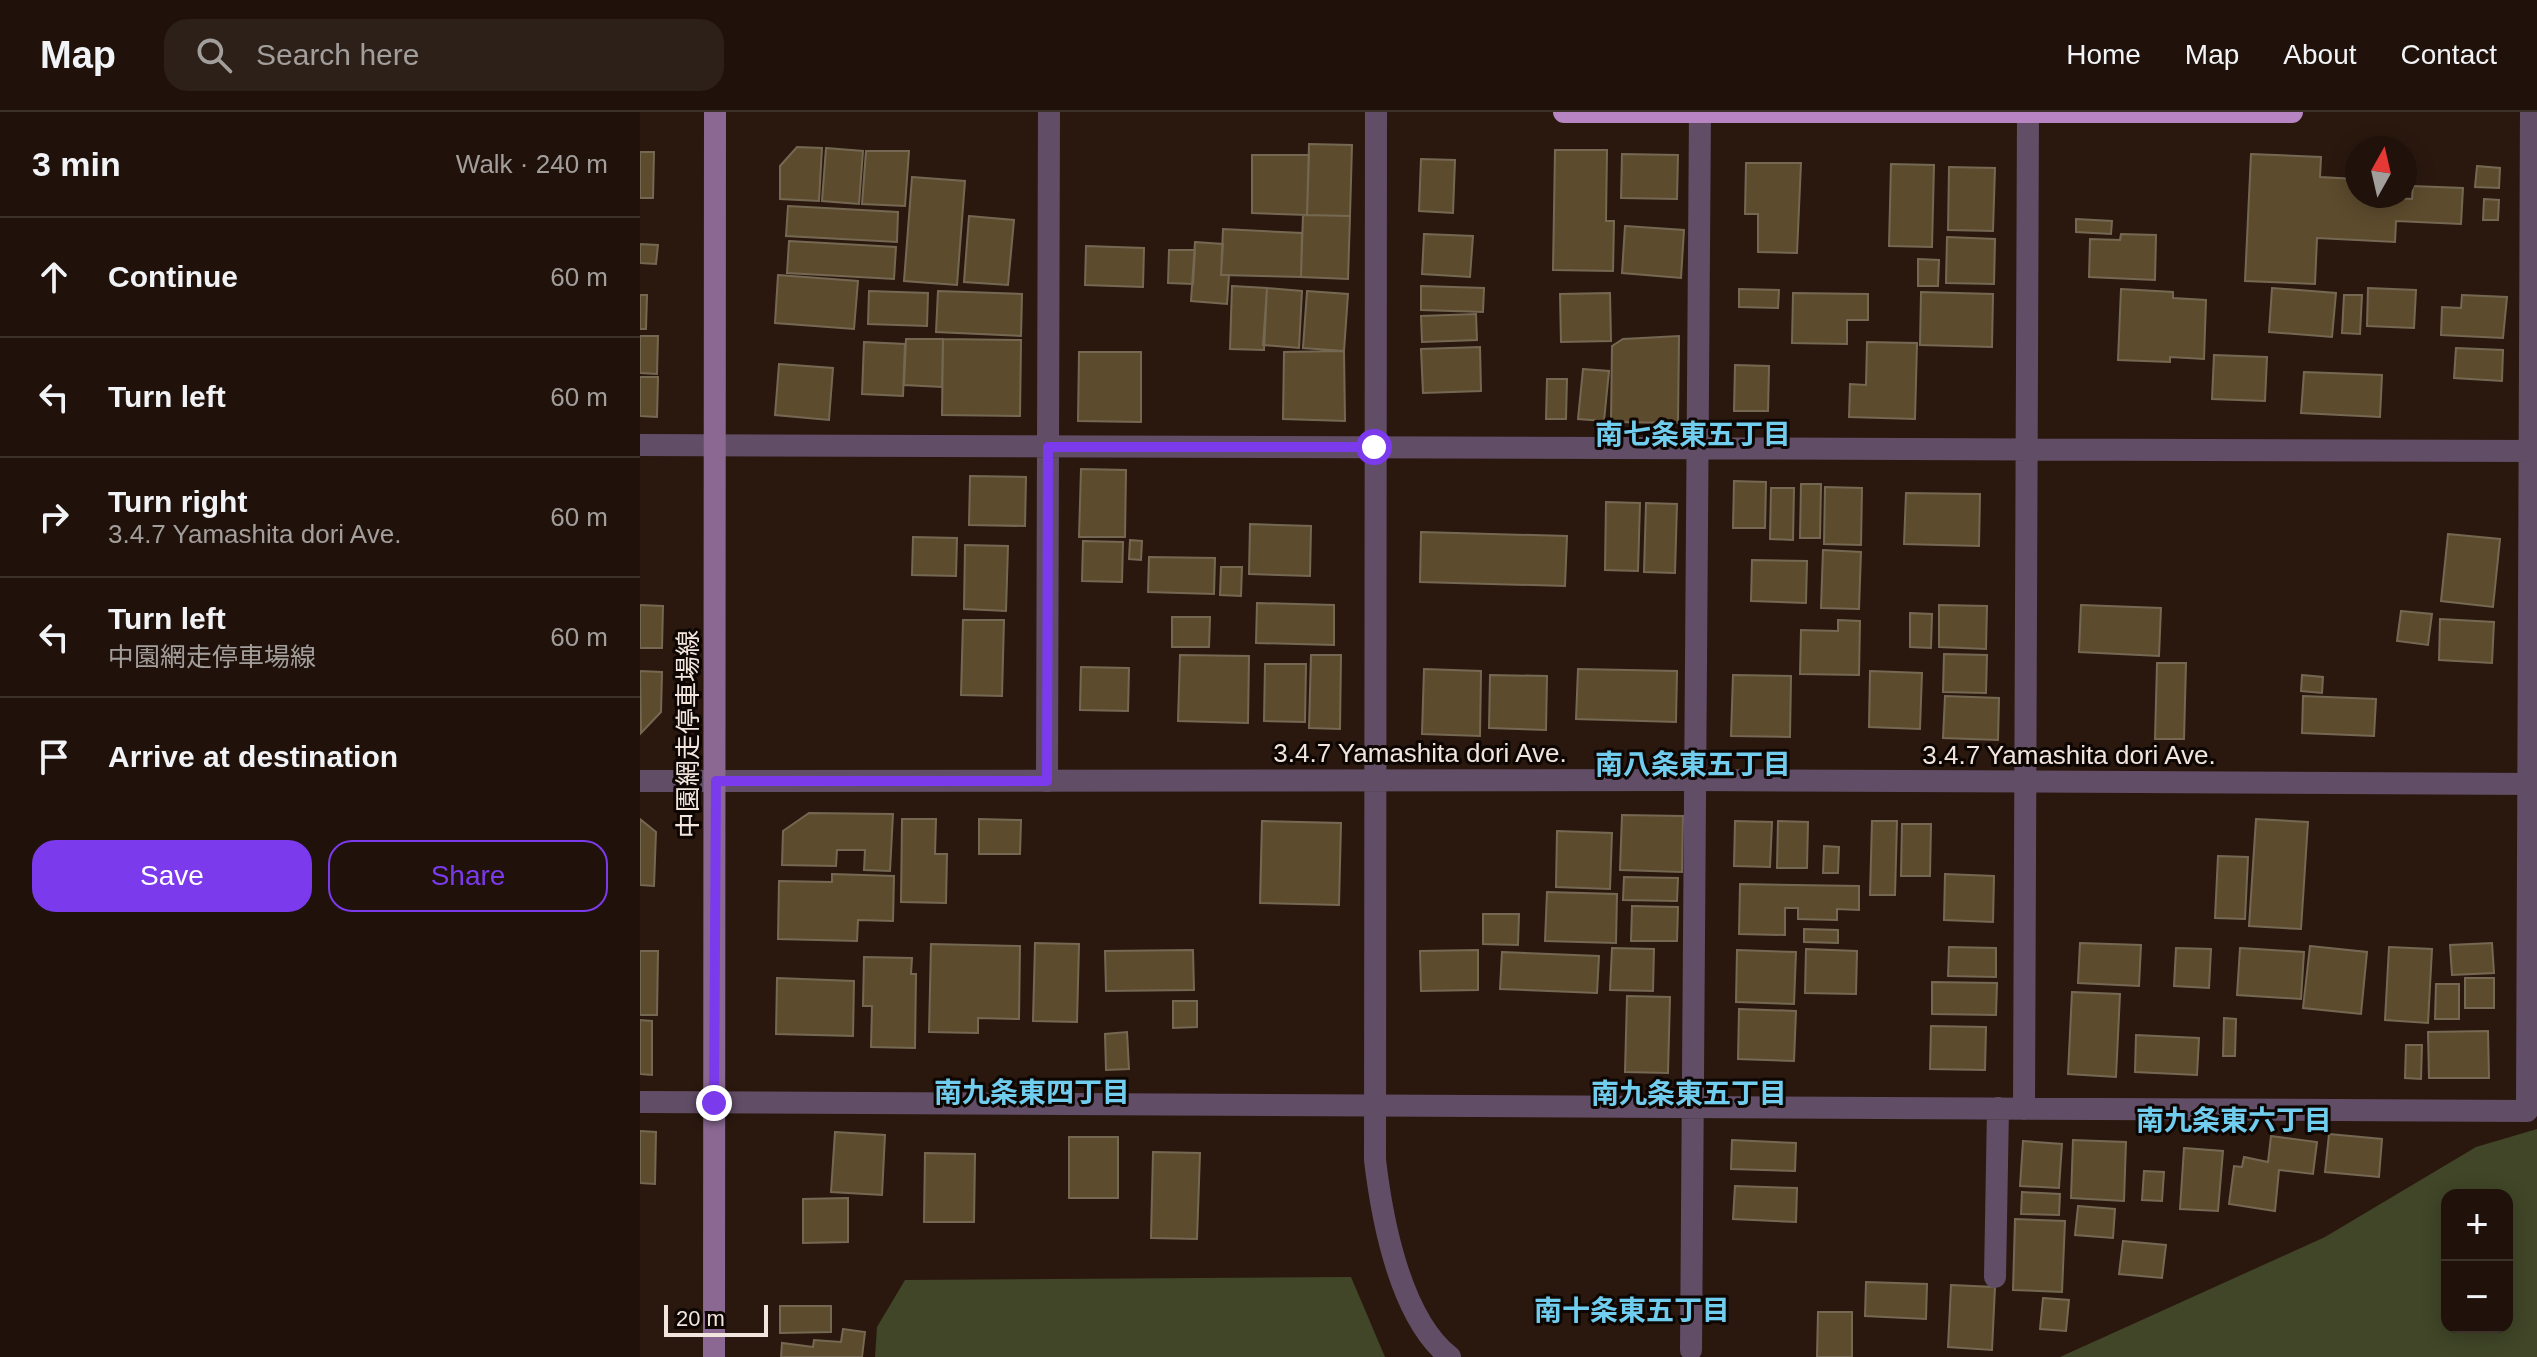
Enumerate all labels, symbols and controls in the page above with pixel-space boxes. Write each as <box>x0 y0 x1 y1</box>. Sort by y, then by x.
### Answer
search box <box>164 19 724 91</box>
icon: search <box>192 33 236 77</box>
text: Map <box>40 34 116 76</box>
text: Search here <box>256 38 419 71</box>
text: Home <box>2066 39 2141 70</box>
text: Map <box>2185 39 2239 70</box>
text: About <box>2283 39 2357 70</box>
text: Contact <box>2401 39 2497 70</box>
north arrow <box>2345 136 2417 208</box>
text: 3 min <box>32 145 121 183</box>
text: Walk · 240 m <box>456 149 608 179</box>
icon: ahead <box>32 255 76 299</box>
text: Continue <box>108 260 238 293</box>
text: 60 m <box>550 262 608 292</box>
icon: left <box>32 375 76 419</box>
text: Turn left <box>108 380 226 413</box>
text: 60 m <box>550 382 608 412</box>
district label: 南七条東五丁目 <box>1595 419 1791 450</box>
route start <box>1356 429 1392 465</box>
text: Turn right <box>108 485 247 518</box>
icon: right <box>32 495 76 539</box>
text: 60 m <box>550 502 608 532</box>
text: 3.4.7 Yamashita dori Ave. <box>108 519 401 549</box>
text: Turn left <box>108 602 226 635</box>
icon: left <box>32 615 76 659</box>
text: 60 m <box>550 622 608 652</box>
street label: 中園網走停車場線 <box>673 630 703 838</box>
text: 中園網走停車場線 <box>108 642 316 672</box>
icon: arrive <box>32 735 76 779</box>
street label: 3.4.7 Yamashita dori Ave. <box>1273 738 1567 768</box>
text: Arrive at destination <box>108 740 398 773</box>
street label: 3.4.7 Yamashita dori Ave. <box>1922 740 2216 770</box>
district label: 南八条東五丁目 <box>1595 749 1791 780</box>
button: Save <box>32 840 312 912</box>
button: Share <box>328 840 608 912</box>
district label: 南九条東四丁目 <box>934 1077 1130 1108</box>
district label: 南九条東五丁目 <box>1591 1078 1787 1109</box>
route end <box>696 1085 732 1121</box>
district label: 南九条東六丁目 <box>2136 1105 2332 1136</box>
map controls <box>2441 1189 2513 1333</box>
button: + <box>2441 1189 2513 1261</box>
button: − <box>2441 1261 2513 1333</box>
district label: 南十条東五丁目 <box>1534 1295 1730 1326</box>
scale bar <box>664 1301 768 1337</box>
text: 20 m <box>676 1306 725 1331</box>

